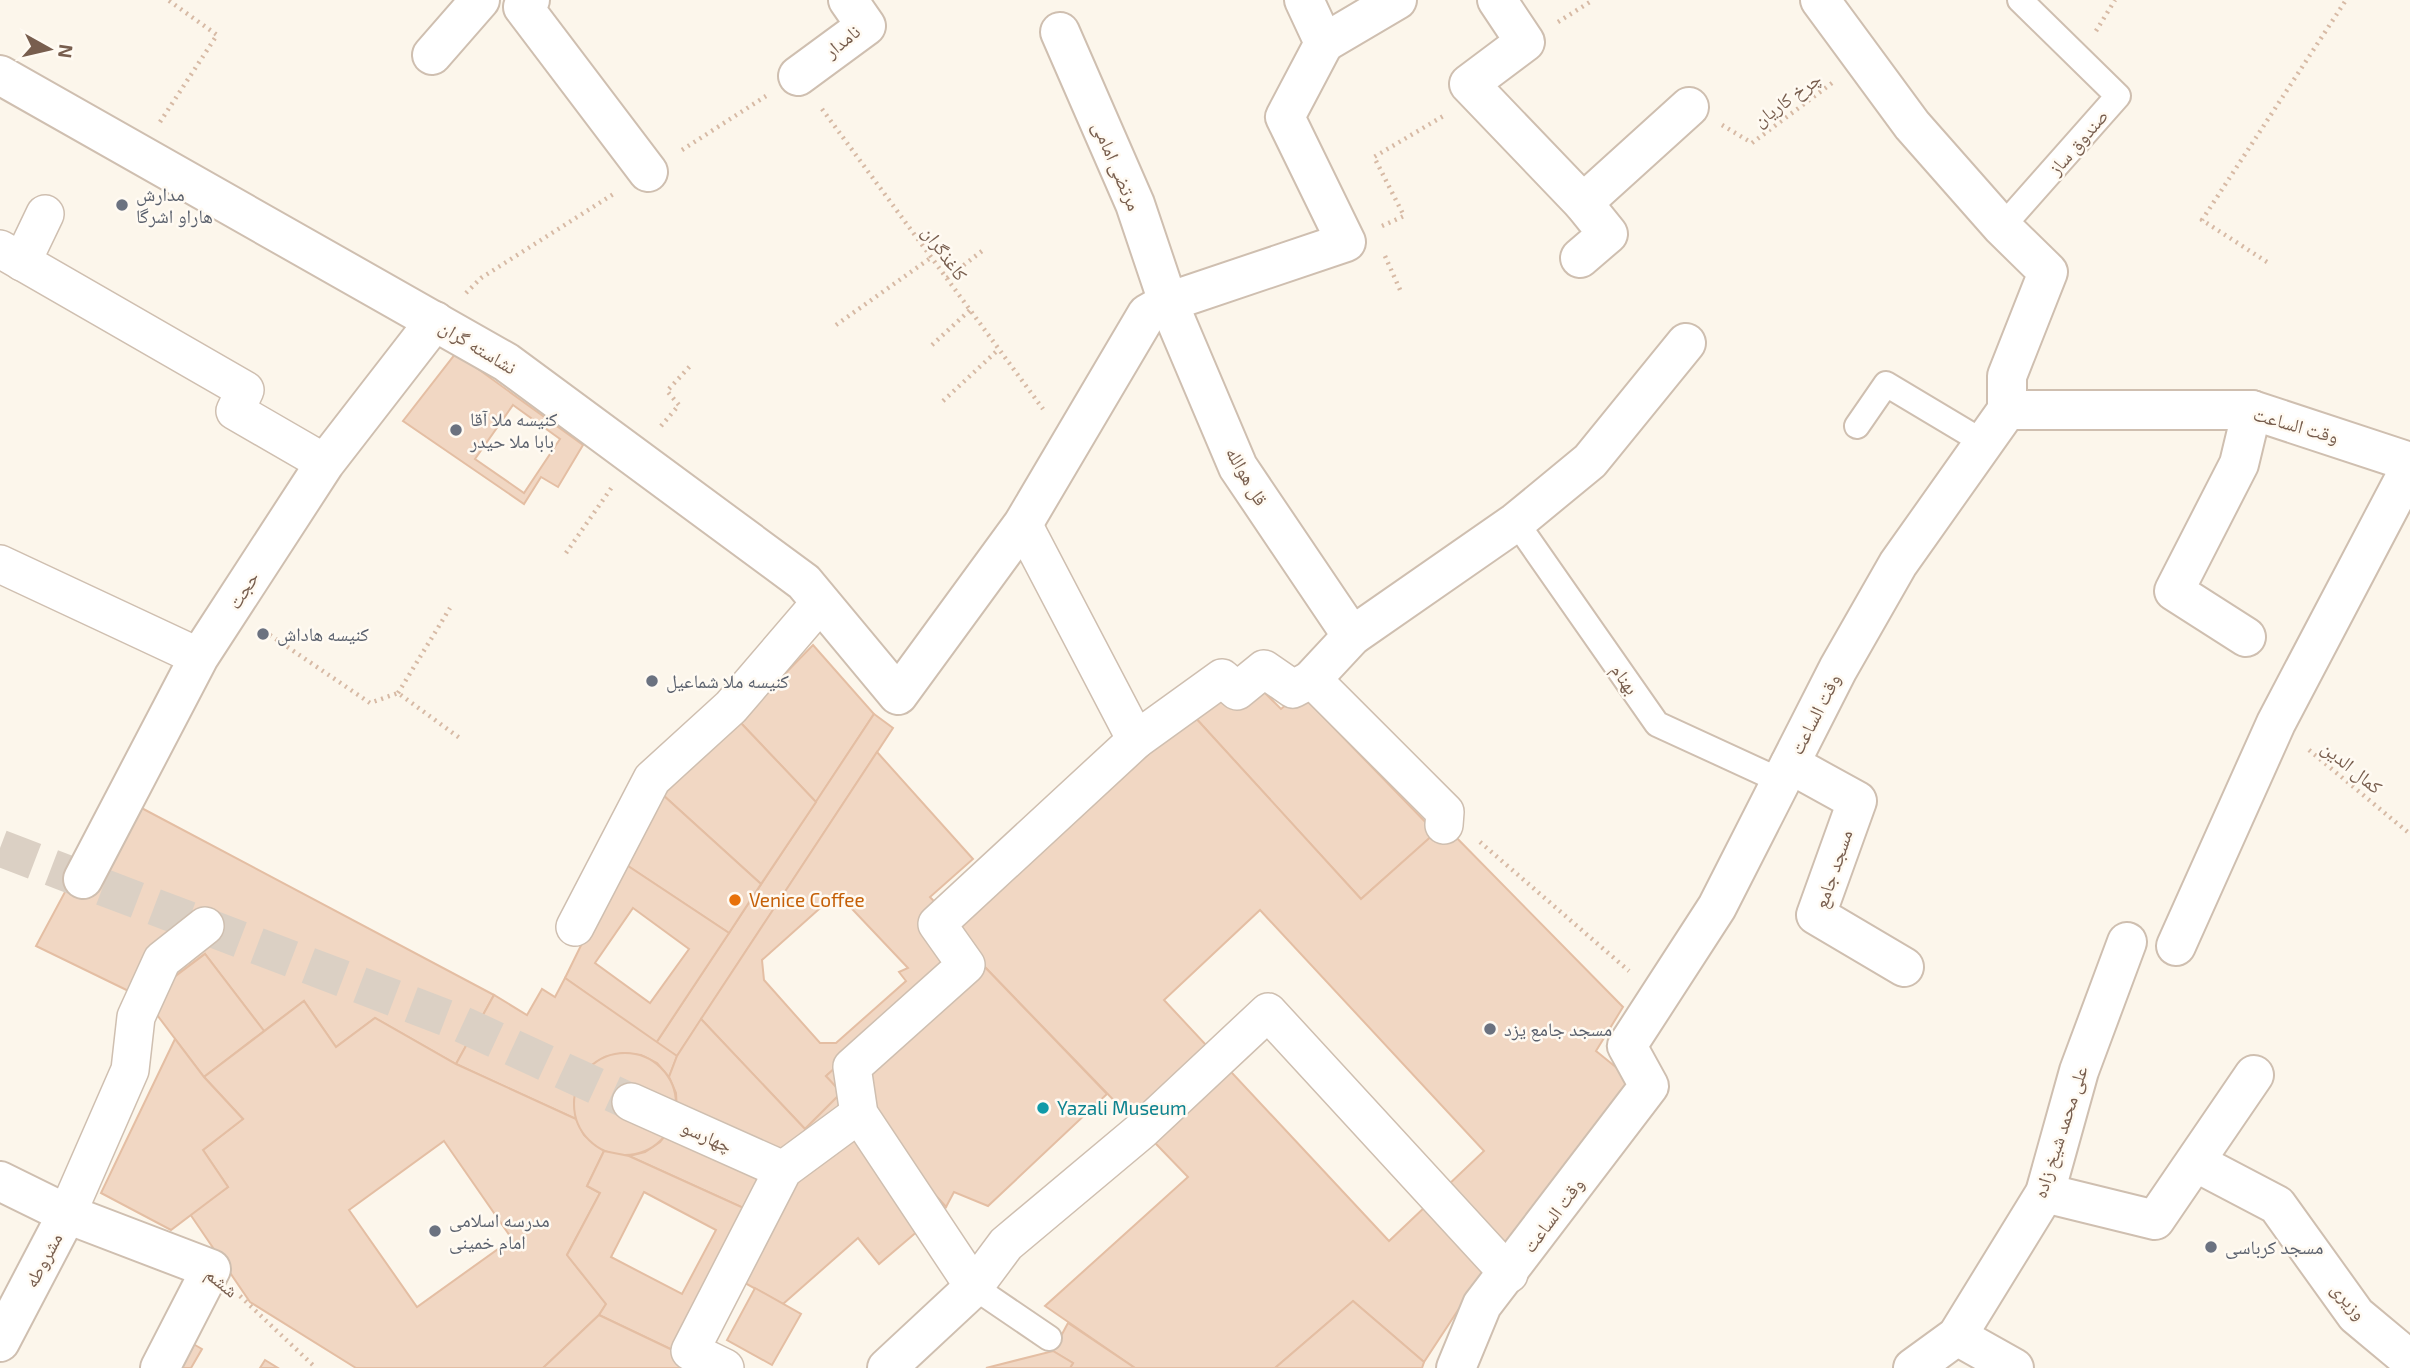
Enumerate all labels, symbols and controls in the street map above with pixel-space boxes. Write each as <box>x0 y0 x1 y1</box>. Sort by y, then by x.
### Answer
north arrow <box>14 14 84 84</box>
street label: نامدار <box>818 19 865 63</box>
text: N <box>54 43 79 60</box>
street label: چرخ کاریان <box>1748 66 1826 132</box>
street label: صندوق ساز <box>2042 104 2113 181</box>
street label: مرتضی امامی <box>1087 118 1147 214</box>
place label: مدارش هاراو اشرگا <box>136 182 213 228</box>
marker: مدارش هاراو اشرگا <box>114 197 130 213</box>
street label: کاغذگران <box>917 221 973 285</box>
street label: نشاسته گران <box>435 315 521 379</box>
street label: وقت الساعت <box>2251 401 2341 449</box>
place label: کنیسه ملا آقا بابا ملا حیدر <box>469 407 558 453</box>
marker: کنیسه ملا آقا بابا ملا حیدر <box>448 422 464 438</box>
street label: قل هوالله <box>1221 442 1273 510</box>
street label: حجت <box>222 567 263 613</box>
place label: کنیسه هاداش <box>277 622 369 646</box>
marker: کنیسه هاداش <box>255 626 271 642</box>
street label: بهنام <box>1604 659 1644 700</box>
place label: کنیسه ملا شماعیل <box>666 669 789 693</box>
street label: وقت الساعت <box>1784 669 1846 759</box>
marker: کنیسه ملا شماعیل <box>644 673 660 689</box>
street label: کمال الدین <box>2317 735 2387 799</box>
street label: مسجد جامع <box>1808 826 1859 912</box>
place label: Venice Coffee <box>749 888 865 911</box>
marker: Venice Coffee <box>727 892 743 908</box>
place label: مسجد جامع یزد <box>1504 1017 1612 1042</box>
marker: مسجد جامع یزد <box>1482 1021 1498 1037</box>
street label: علی محمد شیخ زاده <box>2027 1062 2094 1201</box>
place label: Yazali Museum <box>1057 1096 1187 1119</box>
marker: Yazali Museum <box>1035 1100 1051 1116</box>
street label: چهارسو <box>678 1114 736 1158</box>
street label: وقت الساعت <box>1517 1173 1589 1257</box>
place label: مدرسه اسلامی امام خمینی <box>449 1208 550 1256</box>
marker: مدرسه اسلامی امام خمینی <box>427 1223 443 1239</box>
street label: مشروطه <box>19 1228 67 1292</box>
place label: مسجد کرباسی <box>2225 1235 2323 1259</box>
marker: مسجد کرباسی <box>2203 1239 2219 1255</box>
street label: ششم <box>200 1262 243 1303</box>
street label: وزیری <box>2326 1277 2372 1325</box>

